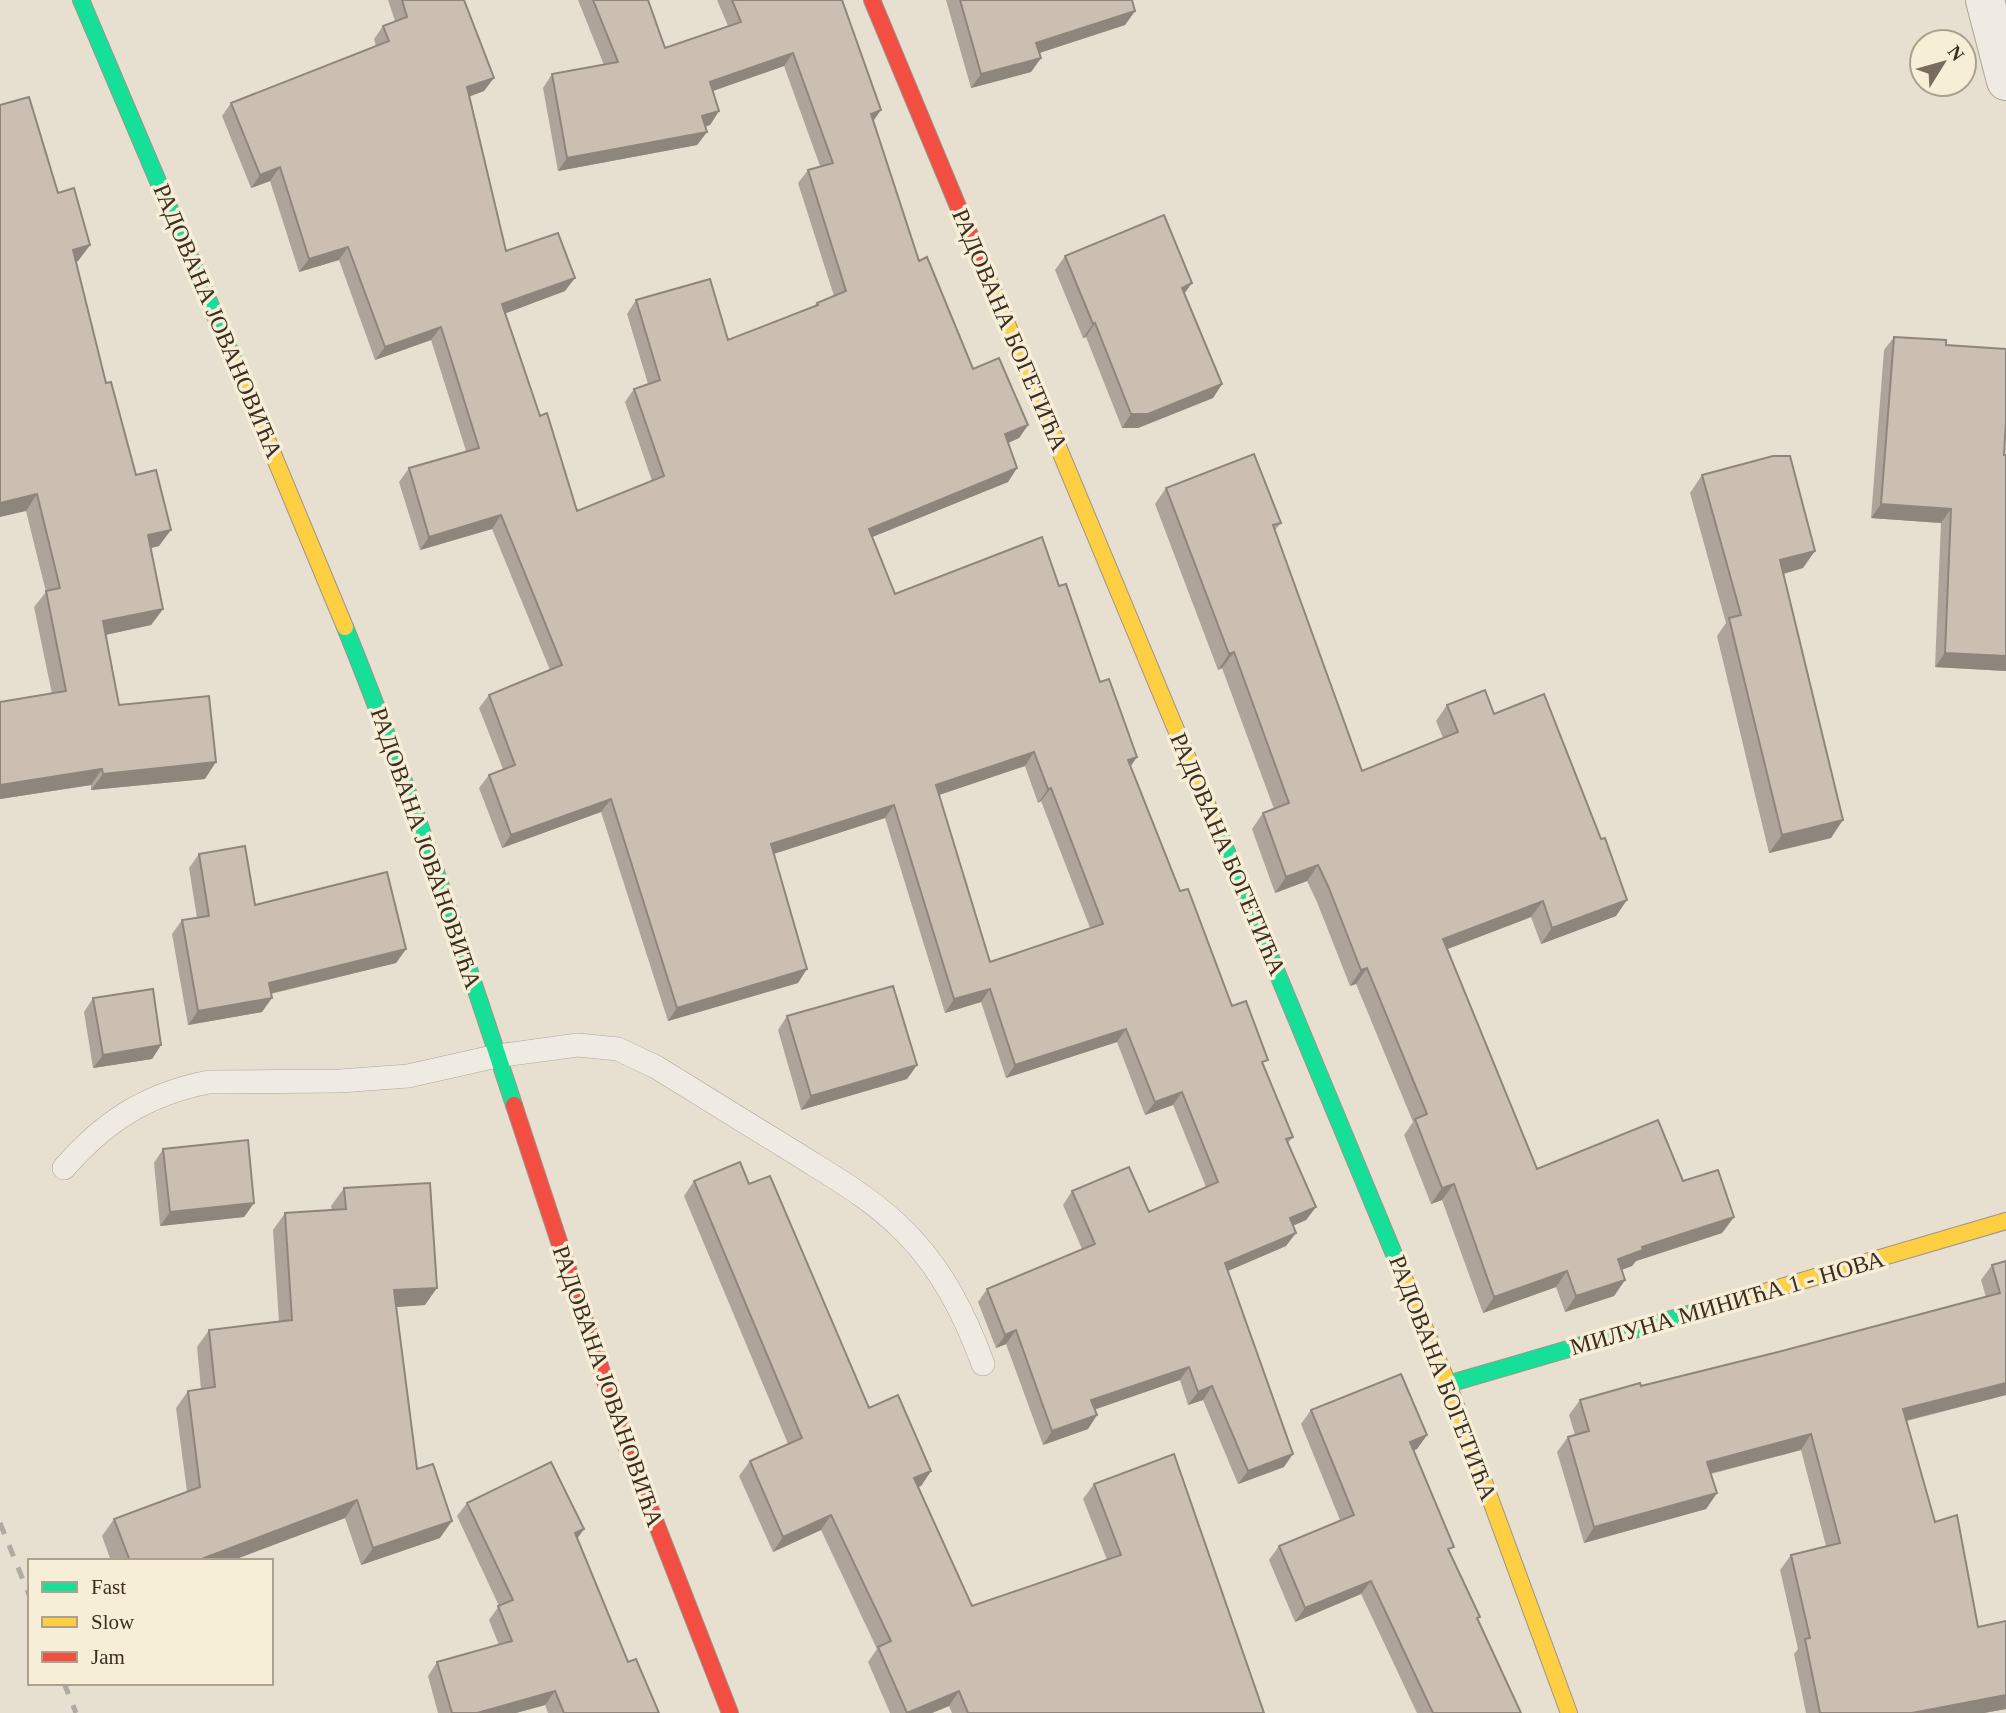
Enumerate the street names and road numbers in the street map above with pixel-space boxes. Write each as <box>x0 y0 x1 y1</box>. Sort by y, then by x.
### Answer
street label: РАДОВАНА ЈОВАНОВИЋА <box>148 180 288 463</box>
street label: РАДОВАНА БОГЕТИЋА <box>947 205 1073 456</box>
street label: РАДОВАНА ЈОВАНОВИЋА <box>366 704 487 993</box>
street label: РАДОВАНА БОГЕТИЋА <box>1165 729 1291 980</box>
street label: РАДОВАНА ЈОВАНОВИЋА <box>548 1242 669 1531</box>
street label: МИЛУНА МИНИЋА 1 - НОВА <box>1567 1245 1888 1360</box>
street label: РАДОВАНА БОГЕТИЋА <box>1384 1252 1502 1505</box>

